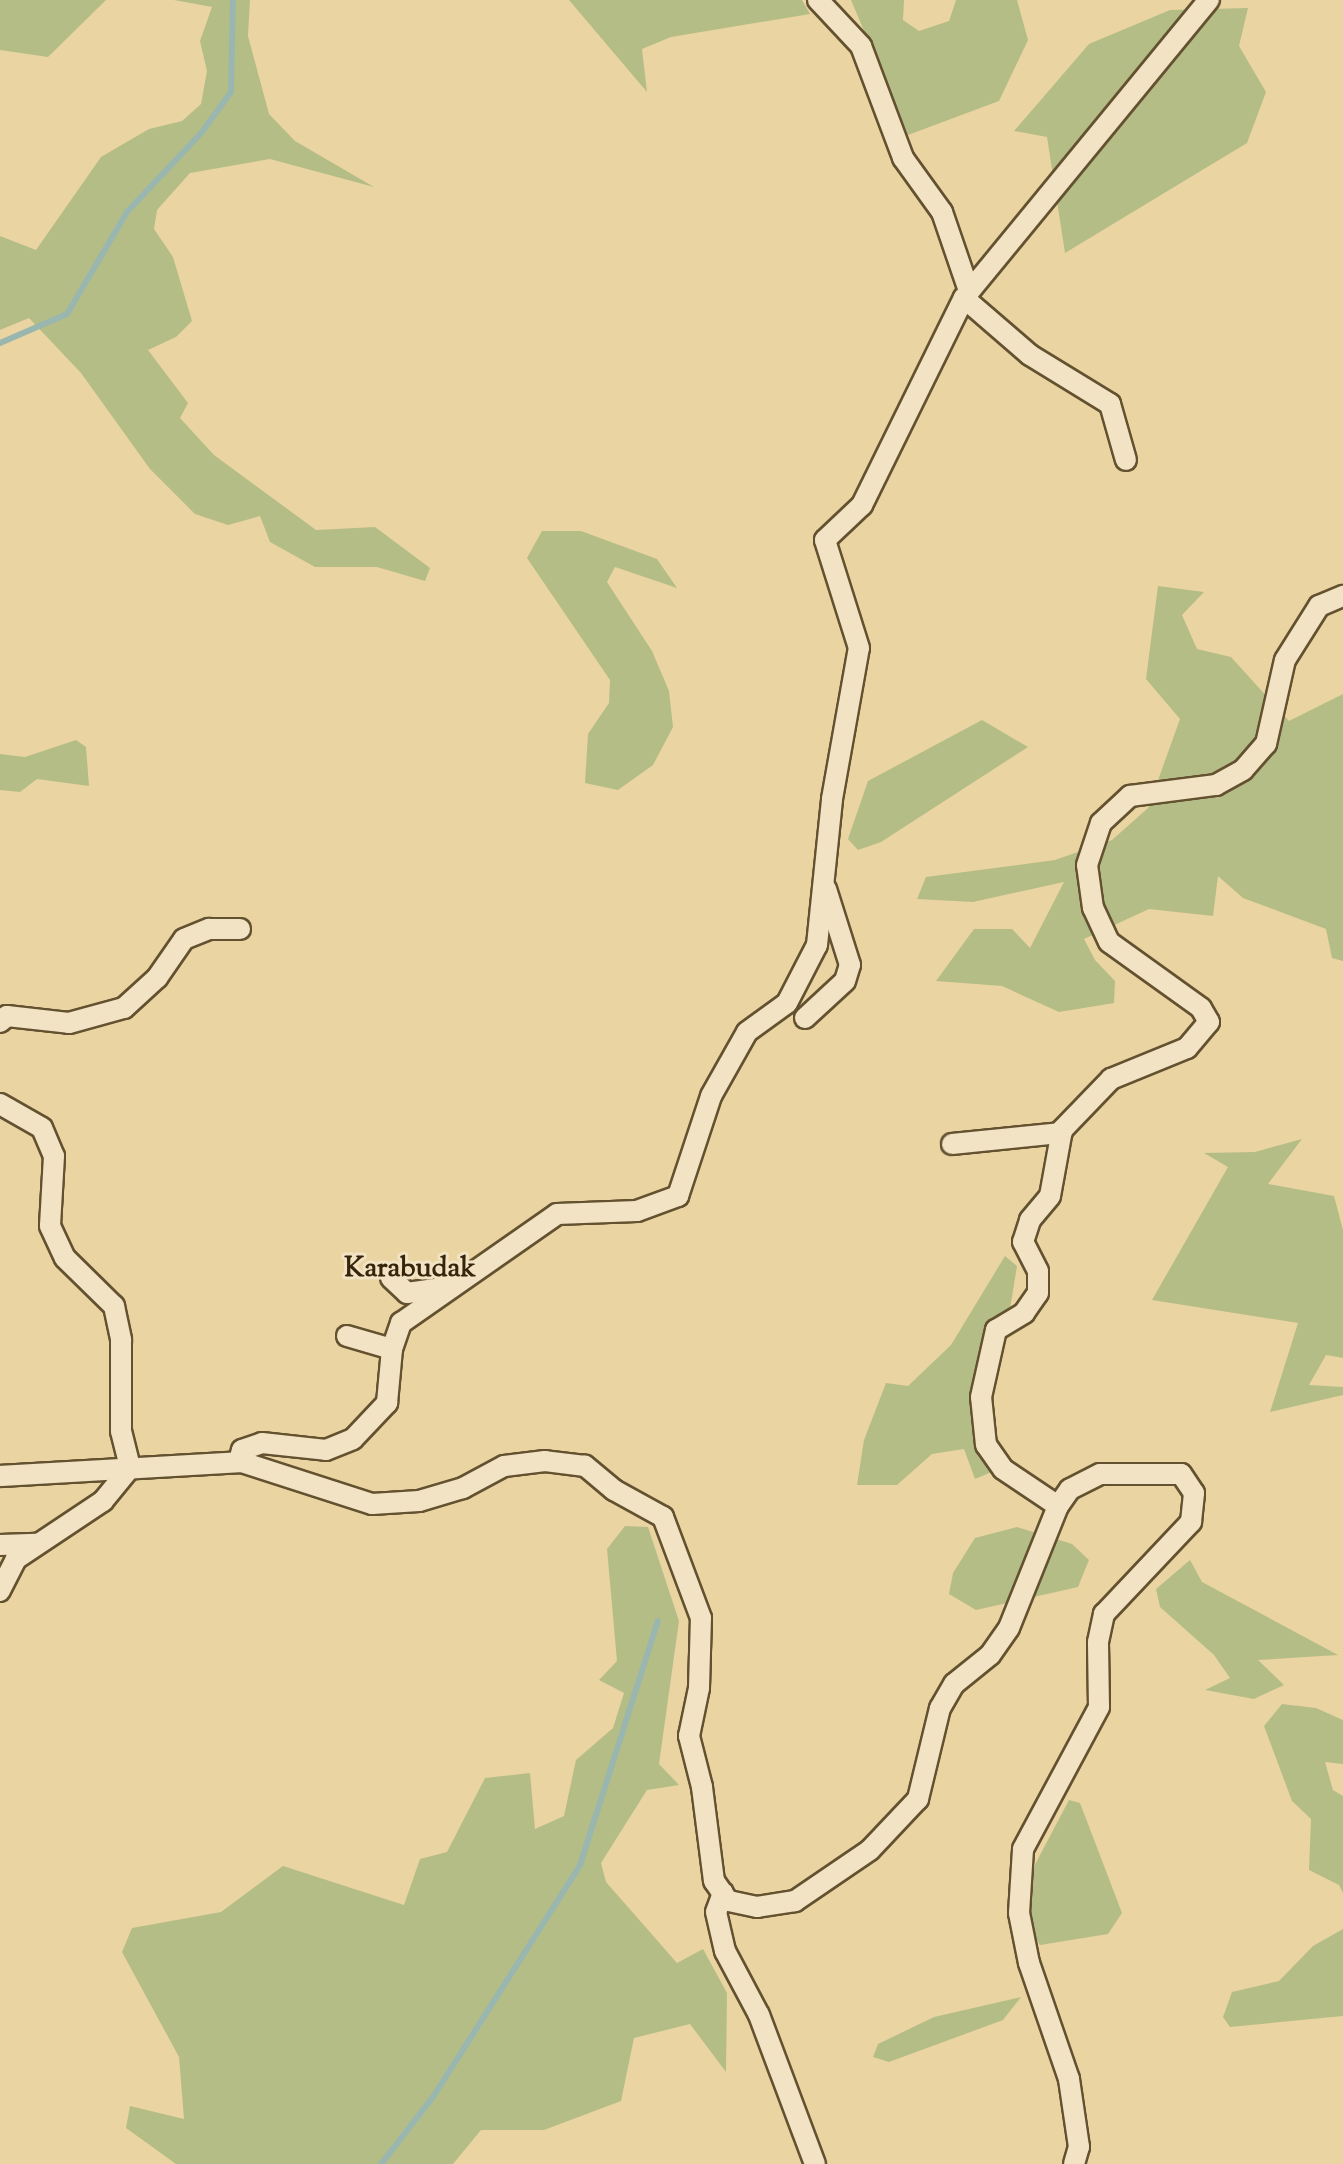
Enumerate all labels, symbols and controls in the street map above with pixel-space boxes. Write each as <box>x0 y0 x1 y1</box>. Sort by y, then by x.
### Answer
district label: Karabudak <box>344 1252 476 1286</box>

